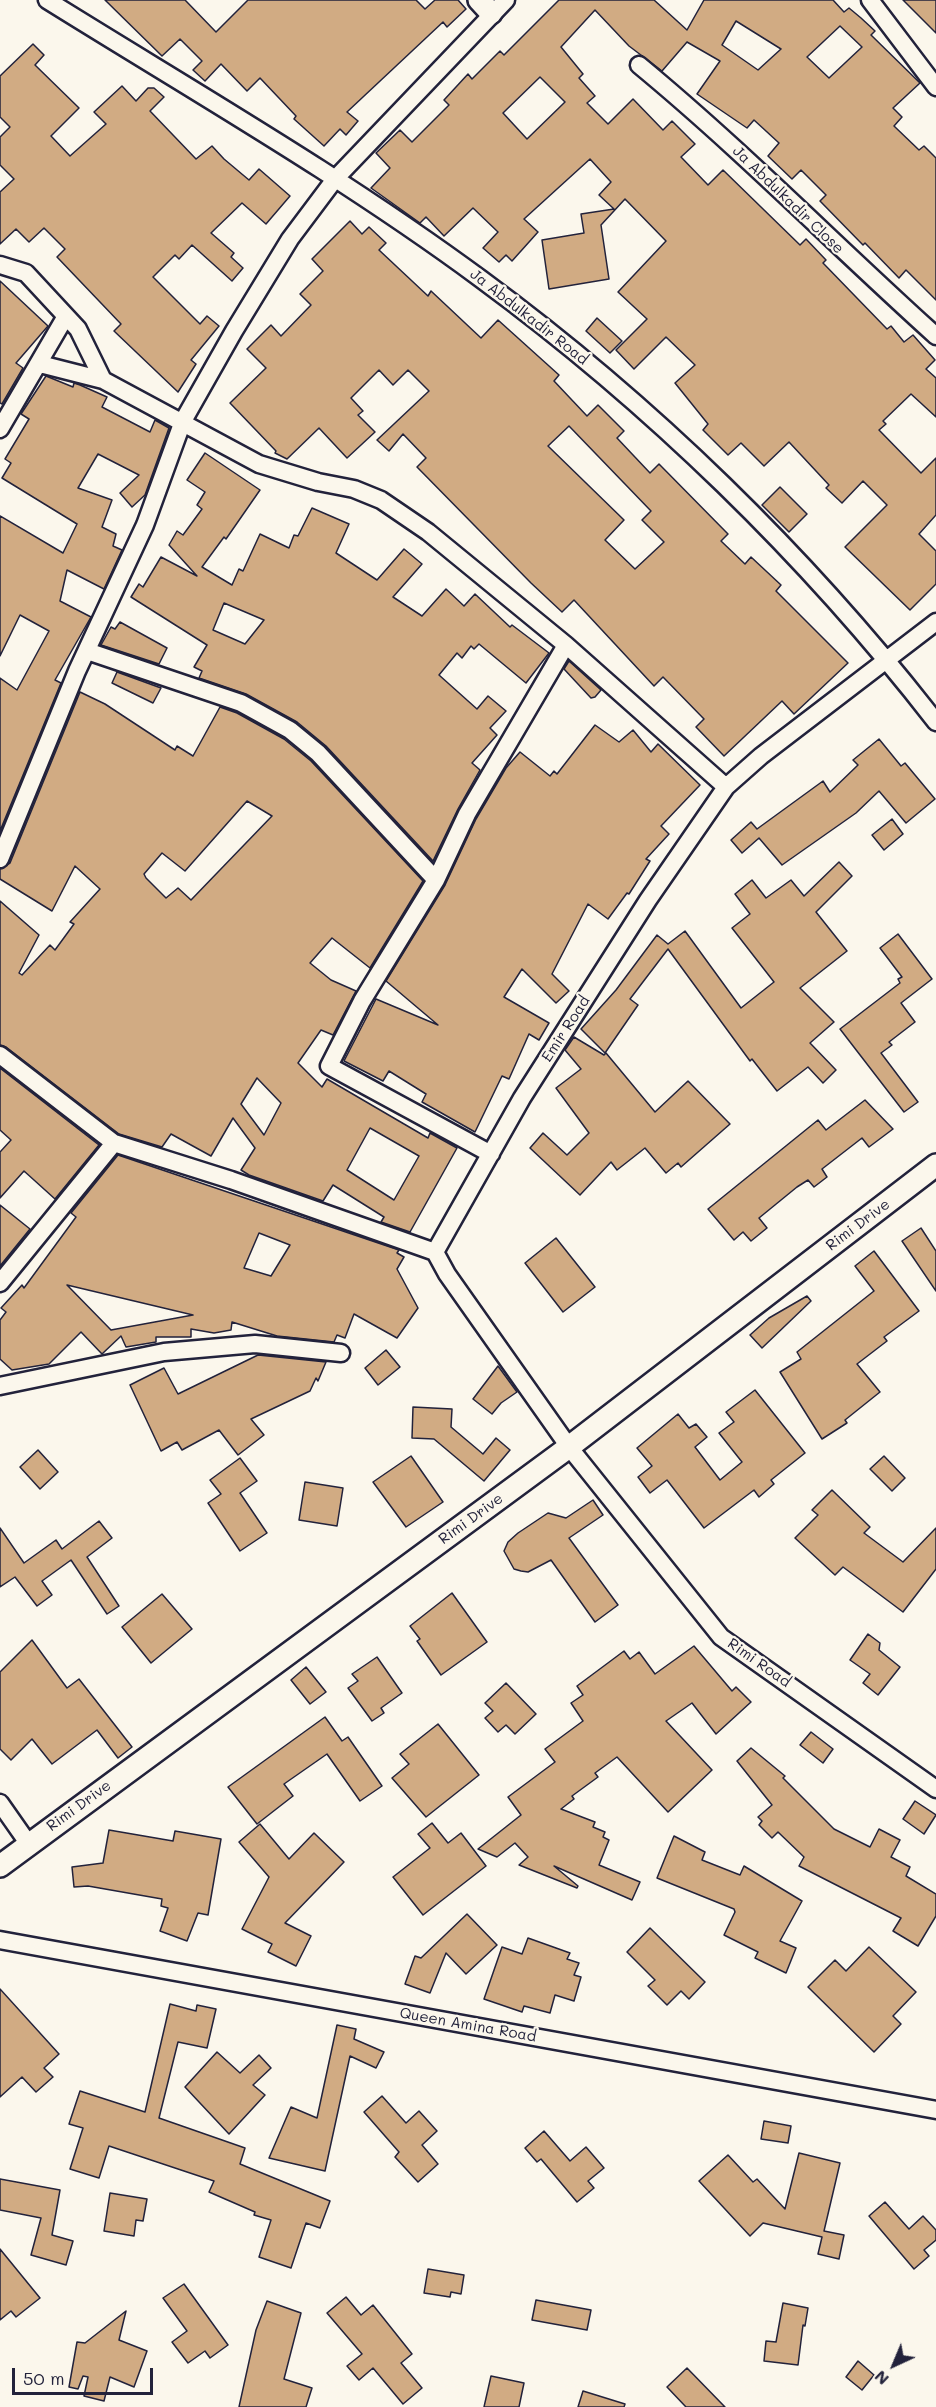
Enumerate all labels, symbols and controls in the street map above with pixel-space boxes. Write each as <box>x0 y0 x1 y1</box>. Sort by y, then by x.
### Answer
street label: Ja Abdulkadir Close <box>729 142 847 258</box>
street label: Ja Abdulkadir Road <box>466 265 592 369</box>
street label: Emir Road <box>538 993 594 1065</box>
street label: Rimi Drive <box>823 1195 893 1255</box>
street label: Rimi Drive <box>435 1490 507 1548</box>
street label: Rimi Road <box>724 1635 794 1691</box>
street label: Rimi Drive <box>43 1777 115 1835</box>
street label: Queen Amina Road <box>398 2004 538 2046</box>
north arrow <box>864 2335 924 2395</box>
scale bar <box>15 2356 156 2394</box>
text: 50 m <box>23 2366 65 2390</box>
text: N <box>869 2367 893 2390</box>

